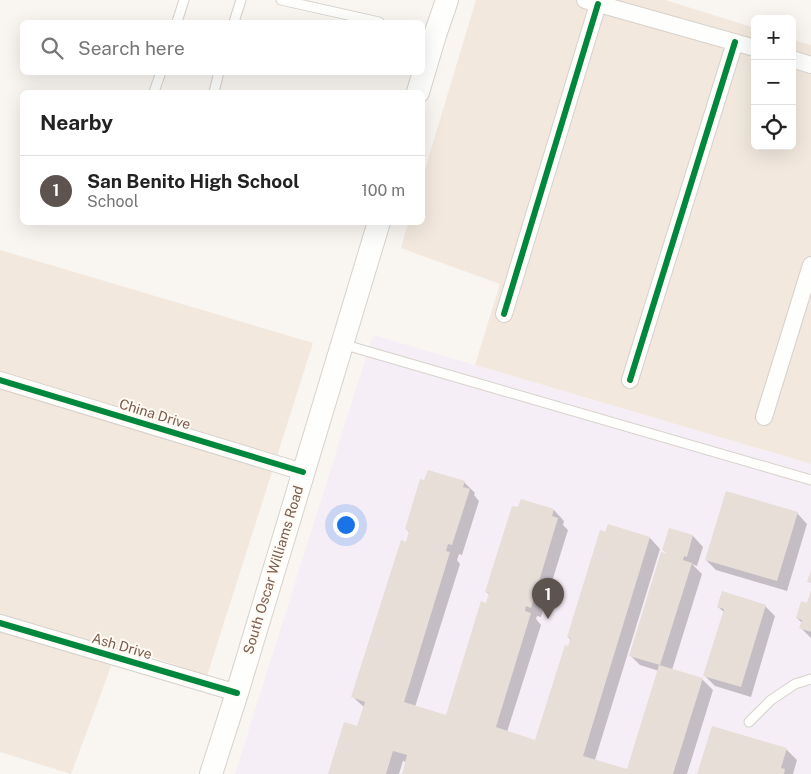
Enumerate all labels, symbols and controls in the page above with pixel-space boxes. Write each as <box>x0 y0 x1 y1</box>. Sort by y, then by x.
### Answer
map controls <box>751 15 796 150</box>
button: + <box>751 15 796 60</box>
search box <box>20 20 425 75</box>
icon: search <box>38 34 66 62</box>
text: Search here <box>78 37 185 59</box>
button: − <box>751 60 796 105</box>
button: locate <box>751 105 796 150</box>
text: Nearby <box>40 110 113 135</box>
text: San Benito High School <box>87 170 299 192</box>
text: 1 <box>53 181 59 200</box>
text: 100 m <box>361 181 405 200</box>
text: School <box>87 192 138 211</box>
street label: China Drive <box>117 396 193 432</box>
street label: South Oscar Williams Road <box>240 484 306 656</box>
your location <box>333 512 359 538</box>
pin: 1 <box>532 578 564 619</box>
street label: Ash Drive <box>90 630 154 662</box>

